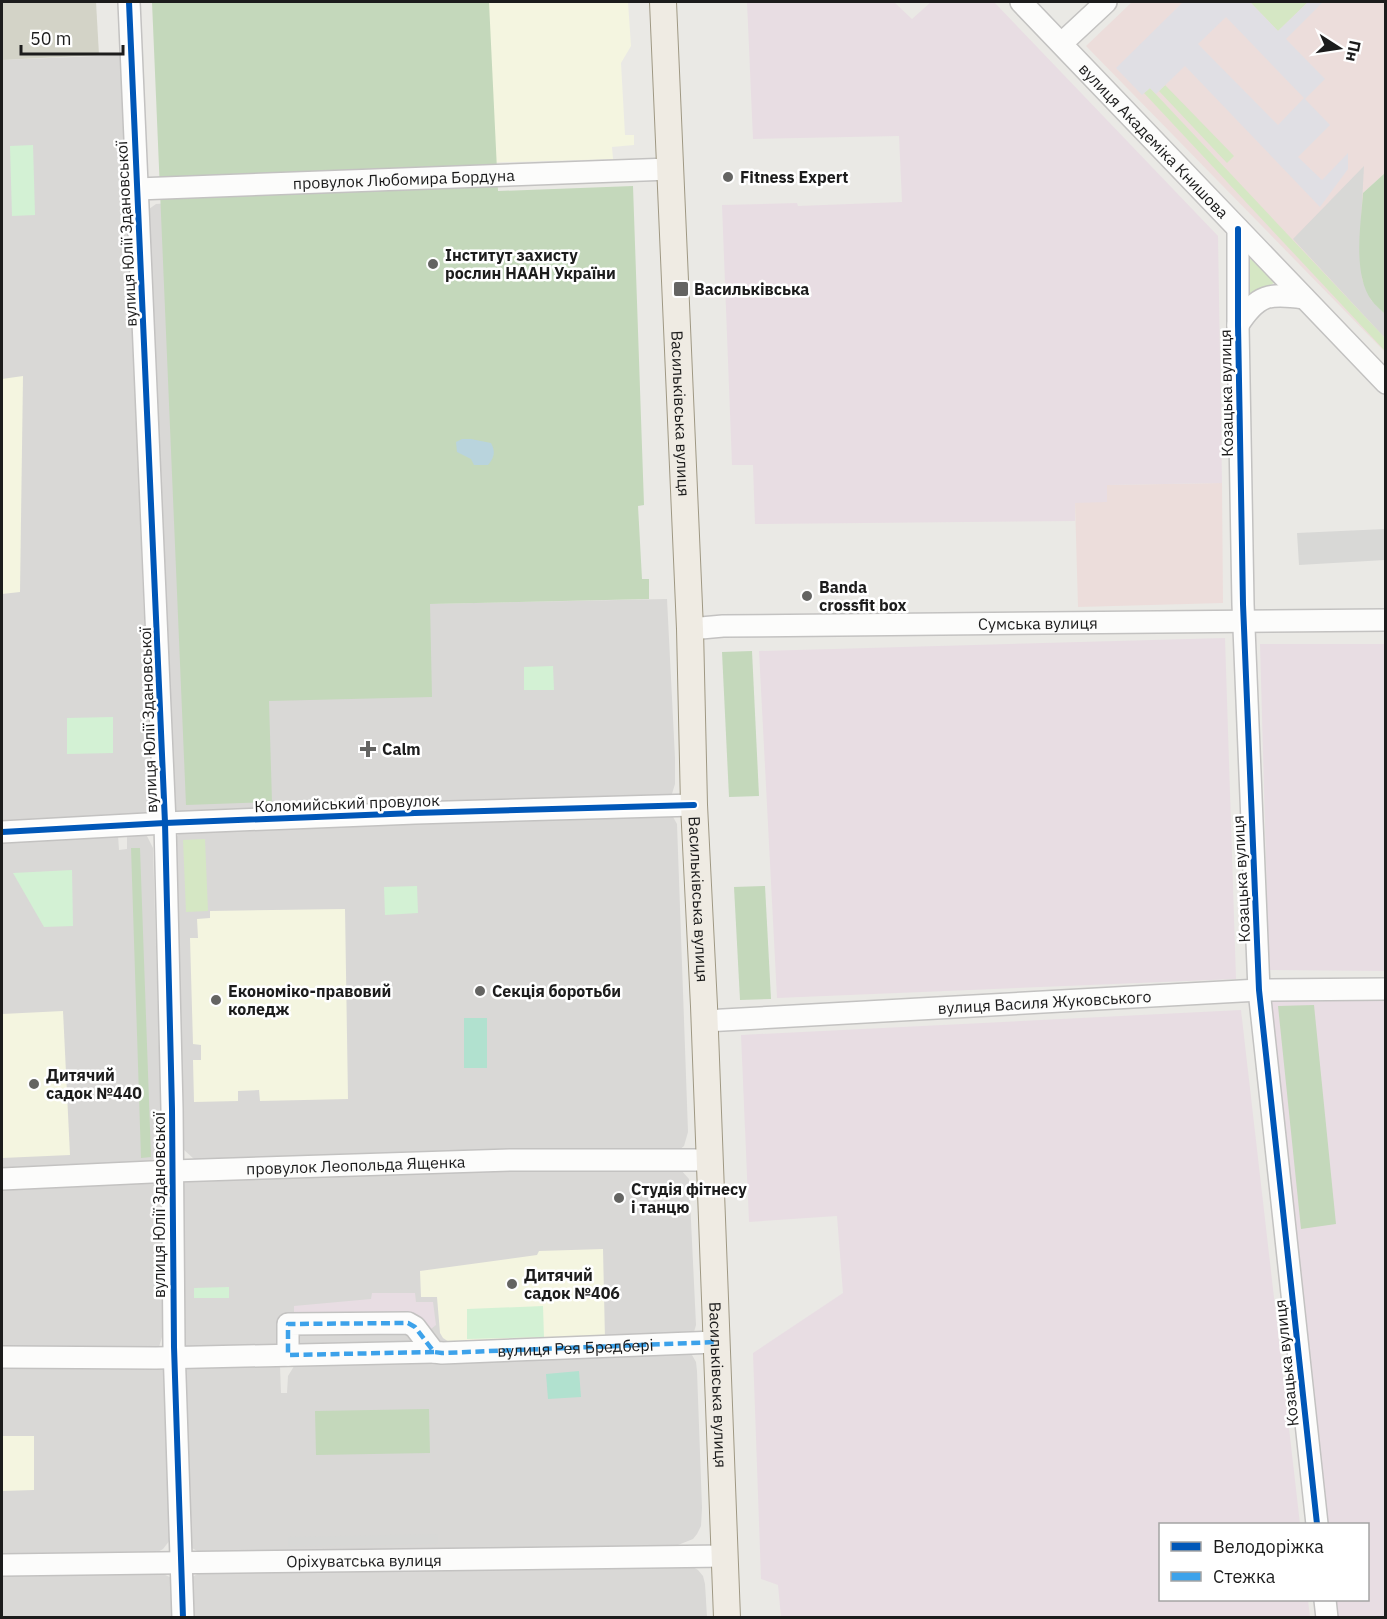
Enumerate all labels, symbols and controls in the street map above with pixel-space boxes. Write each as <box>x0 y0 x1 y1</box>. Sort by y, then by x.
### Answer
scale bar <box>21 18 123 56</box>
north arrow <box>1309 18 1369 78</box>
text: 50 m <box>30 27 72 50</box>
text: Пн <box>1342 39 1366 64</box>
street label: вулиця Академіка Книшова <box>1075 59 1233 223</box>
street label: вулиця Юлії Здановської <box>111 140 141 327</box>
street label: провулок Любомира Бордуна <box>292 165 516 193</box>
place label: Fitness Expert <box>740 167 848 187</box>
marker: Fitness Expert <box>721 170 735 184</box>
place label: Інститут захисту рослин НААН України <box>445 245 616 283</box>
marker: Інститут захисту рослин НААН України <box>426 257 440 271</box>
place label: Васильківська <box>694 279 809 299</box>
marker: Васильківська <box>672 280 690 298</box>
street label: Козацька вулиця <box>1215 329 1237 457</box>
street label: Васильківська вулиця <box>667 330 694 497</box>
place label: Banda crossfit box <box>819 577 906 615</box>
marker: Banda crossfit box <box>800 589 814 603</box>
street label: Сумська вулиця <box>978 613 1098 634</box>
street label: вулиця Юлії Здановської <box>135 626 161 813</box>
place label: Calm <box>382 739 421 759</box>
marker: Calm <box>359 740 377 758</box>
street label: Коломийський провулок <box>254 790 440 816</box>
street label: Козацька вулиця <box>1228 815 1254 943</box>
street label: Васильківська вулиця <box>685 816 713 983</box>
place label: Економіко-правовий коледж <box>228 981 391 1019</box>
place label: Секція боротьби <box>492 981 621 1001</box>
marker: Секція боротьби <box>473 984 487 998</box>
street label: вулиця Василя Жуковського <box>937 986 1152 1018</box>
marker: Економіко-правовий коледж <box>209 993 223 1007</box>
place label: Дитячий садок №440 <box>46 1065 142 1103</box>
marker: Дитячий садок №440 <box>27 1077 41 1091</box>
street label: вулиця Юлії Здановської <box>149 1111 169 1298</box>
street label: провулок Леопольда Ященка <box>246 1151 466 1179</box>
place label: Студія фітнесу і танцю <box>631 1179 747 1217</box>
marker: Студія фітнесу і танцю <box>612 1191 626 1205</box>
place label: Дитячий садок №406 <box>524 1265 620 1303</box>
marker: Дитячий садок №406 <box>505 1277 519 1291</box>
street label: Козацька вулиця <box>1269 1299 1303 1427</box>
street label: Васильківська вулиця <box>705 1301 731 1468</box>
street label: вулиця Рея Бредбері <box>497 1335 654 1361</box>
legend <box>1159 1523 1369 1601</box>
text: Велодоріжка <box>1213 1535 1324 1558</box>
street label: Оріхуватська вулиця <box>286 1550 442 1571</box>
text: Стежка <box>1213 1565 1276 1588</box>

